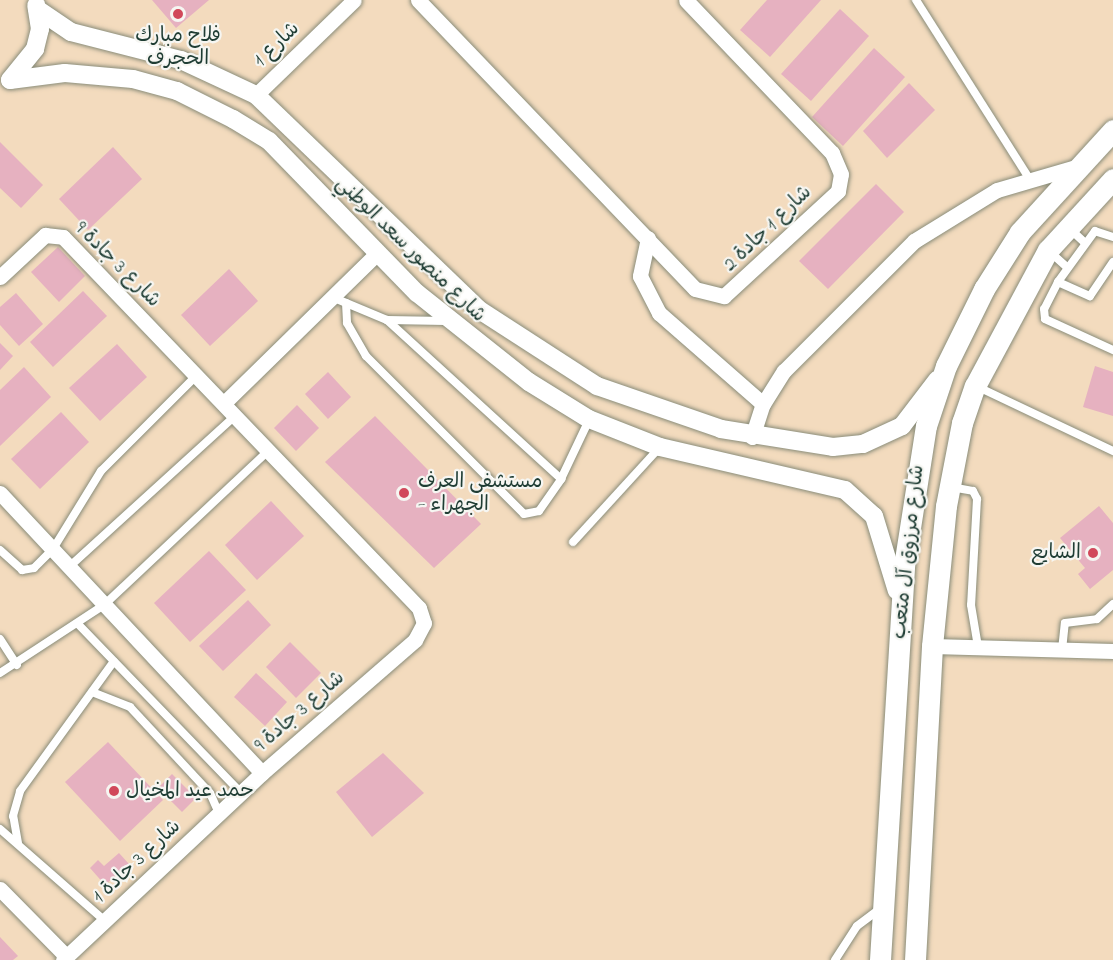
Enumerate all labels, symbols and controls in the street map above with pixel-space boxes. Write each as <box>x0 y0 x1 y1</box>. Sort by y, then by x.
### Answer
marker: فلاح مبارك الحجرف <box>171 7 185 21</box>
street label: شارع 1 <box>249 17 305 73</box>
place label: فلاح مبارك الحجرف <box>135 24 221 71</box>
street label: شارع منصور سعد الوطني <box>330 172 490 328</box>
street label: شارع 1 جادة 2 <box>719 181 817 277</box>
street label: شارع 3 جادة 9 <box>69 217 165 313</box>
street label: شارع مرزوق آل متعب <box>888 464 930 640</box>
place label: مستشفى العرف - الجهراء <box>418 470 542 517</box>
marker: مستشفى العرف - الجهراء <box>395 484 413 502</box>
place label: الشايع <box>1031 541 1081 565</box>
marker: الشايع <box>1086 546 1100 560</box>
street label: شارع 3 جادة 9 <box>250 666 350 758</box>
place label: حمد عيد المخيال <box>126 779 254 803</box>
marker: حمد عيد المخيال <box>107 784 121 798</box>
street label: شارع 3 جادة 1 <box>88 815 186 909</box>

